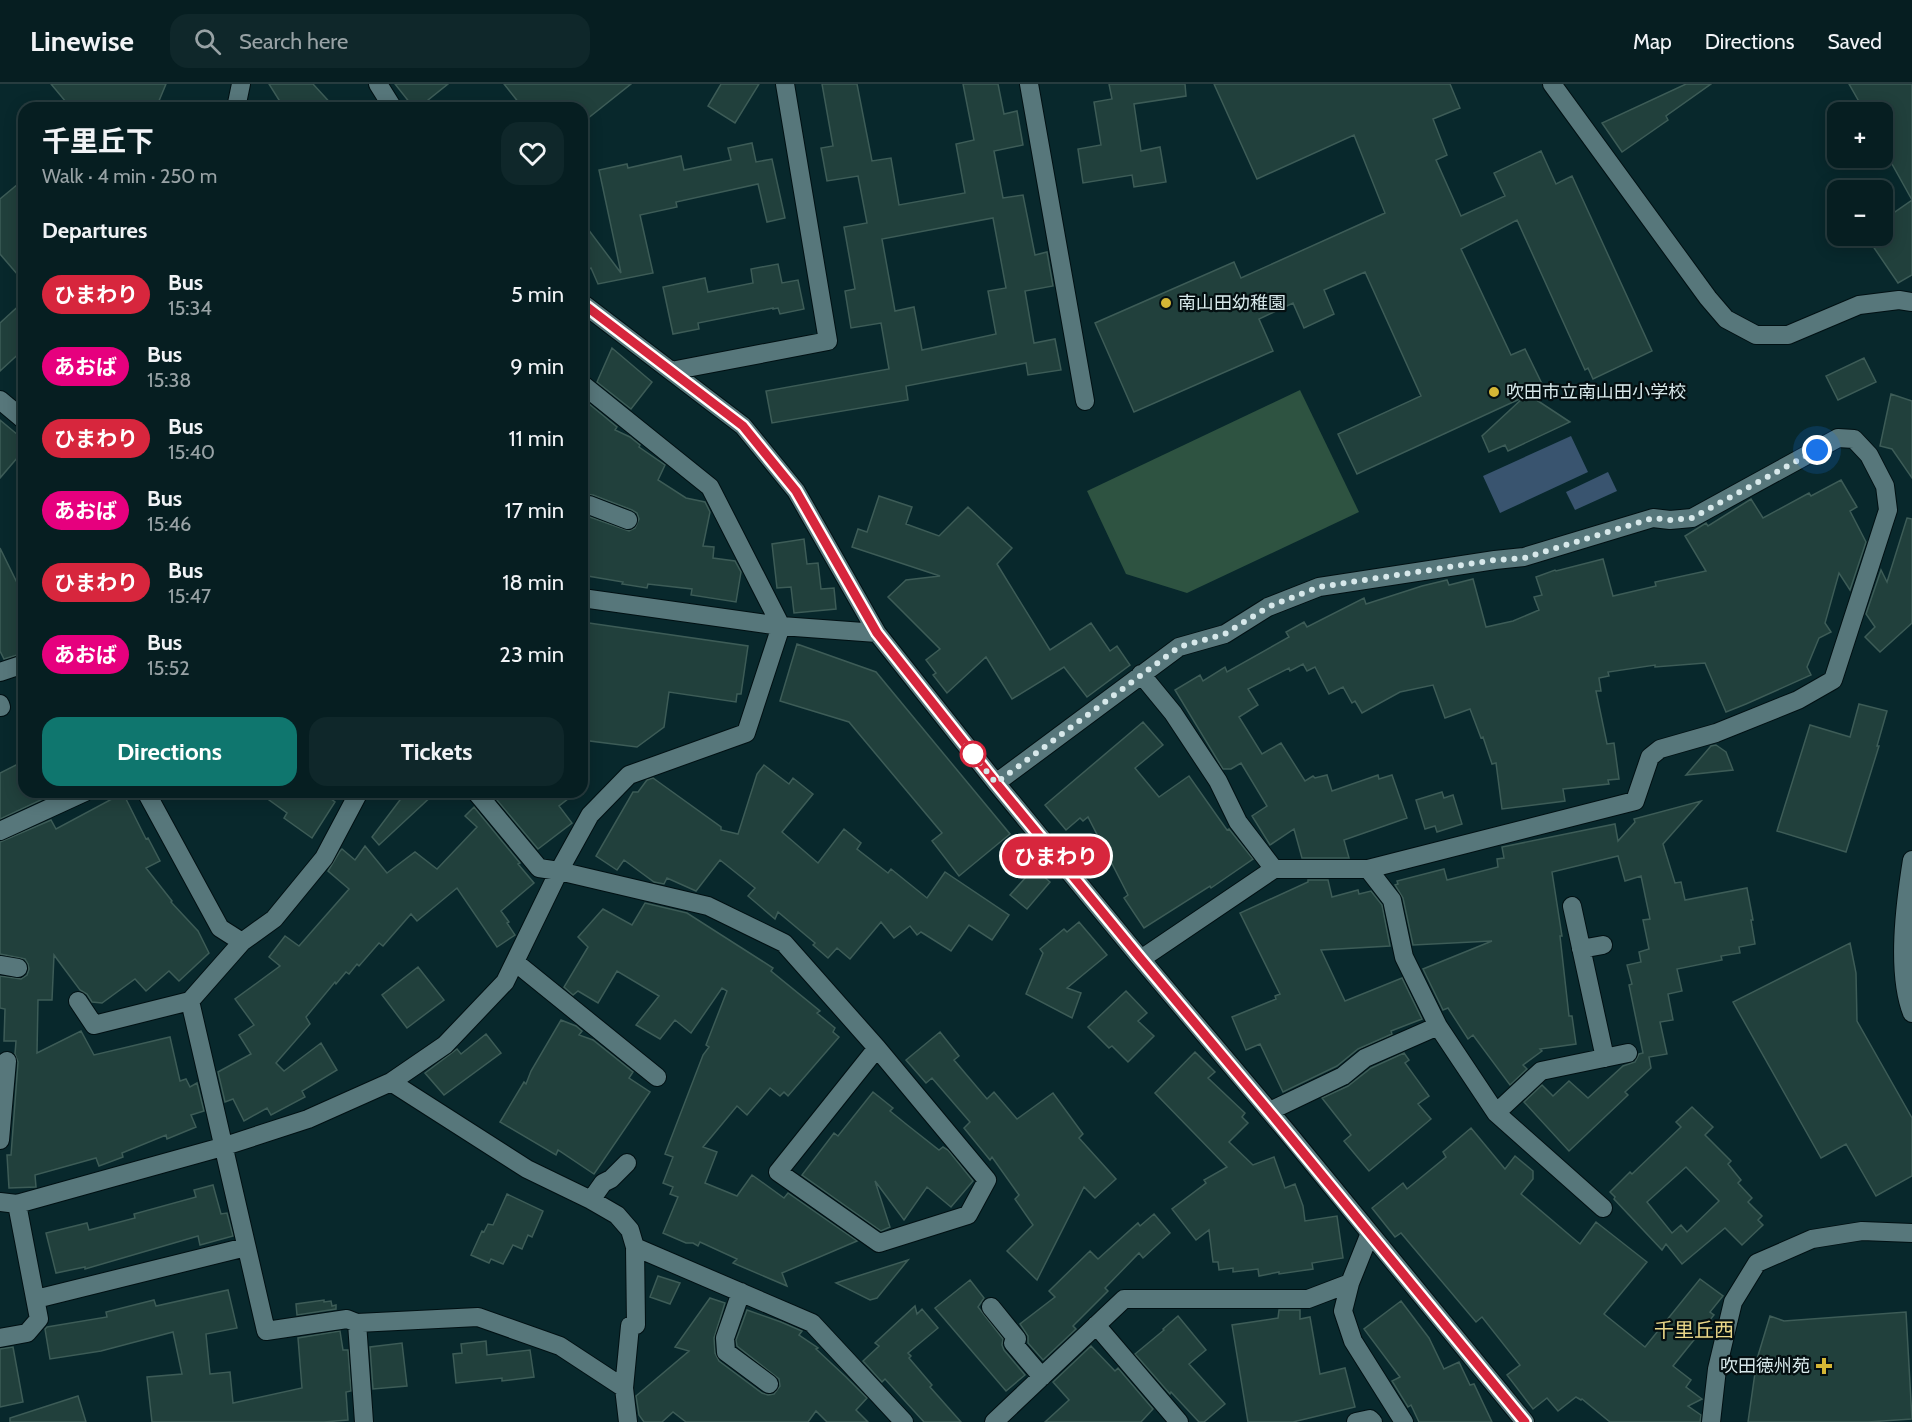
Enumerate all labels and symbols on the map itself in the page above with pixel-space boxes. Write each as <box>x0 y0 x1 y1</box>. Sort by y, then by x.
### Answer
place label: 南山田幼稚園 <box>1178 292 1286 314</box>
marker: 南山田幼稚園 <box>1159 296 1173 310</box>
place label: 吹田市立南山田小学校 <box>1506 381 1686 403</box>
marker: 吹田市立南山田小学校 <box>1487 385 1501 399</box>
your location <box>1802 435 1832 465</box>
unlabelled marker <box>960 741 986 767</box>
line badge: ひまわり <box>1014 836 1098 876</box>
district label: 千里丘西 <box>1654 1318 1734 1342</box>
place label: 吹田徳州苑 <box>1720 1355 1810 1377</box>
marker: 吹田徳州苑 <box>1815 1357 1833 1375</box>

